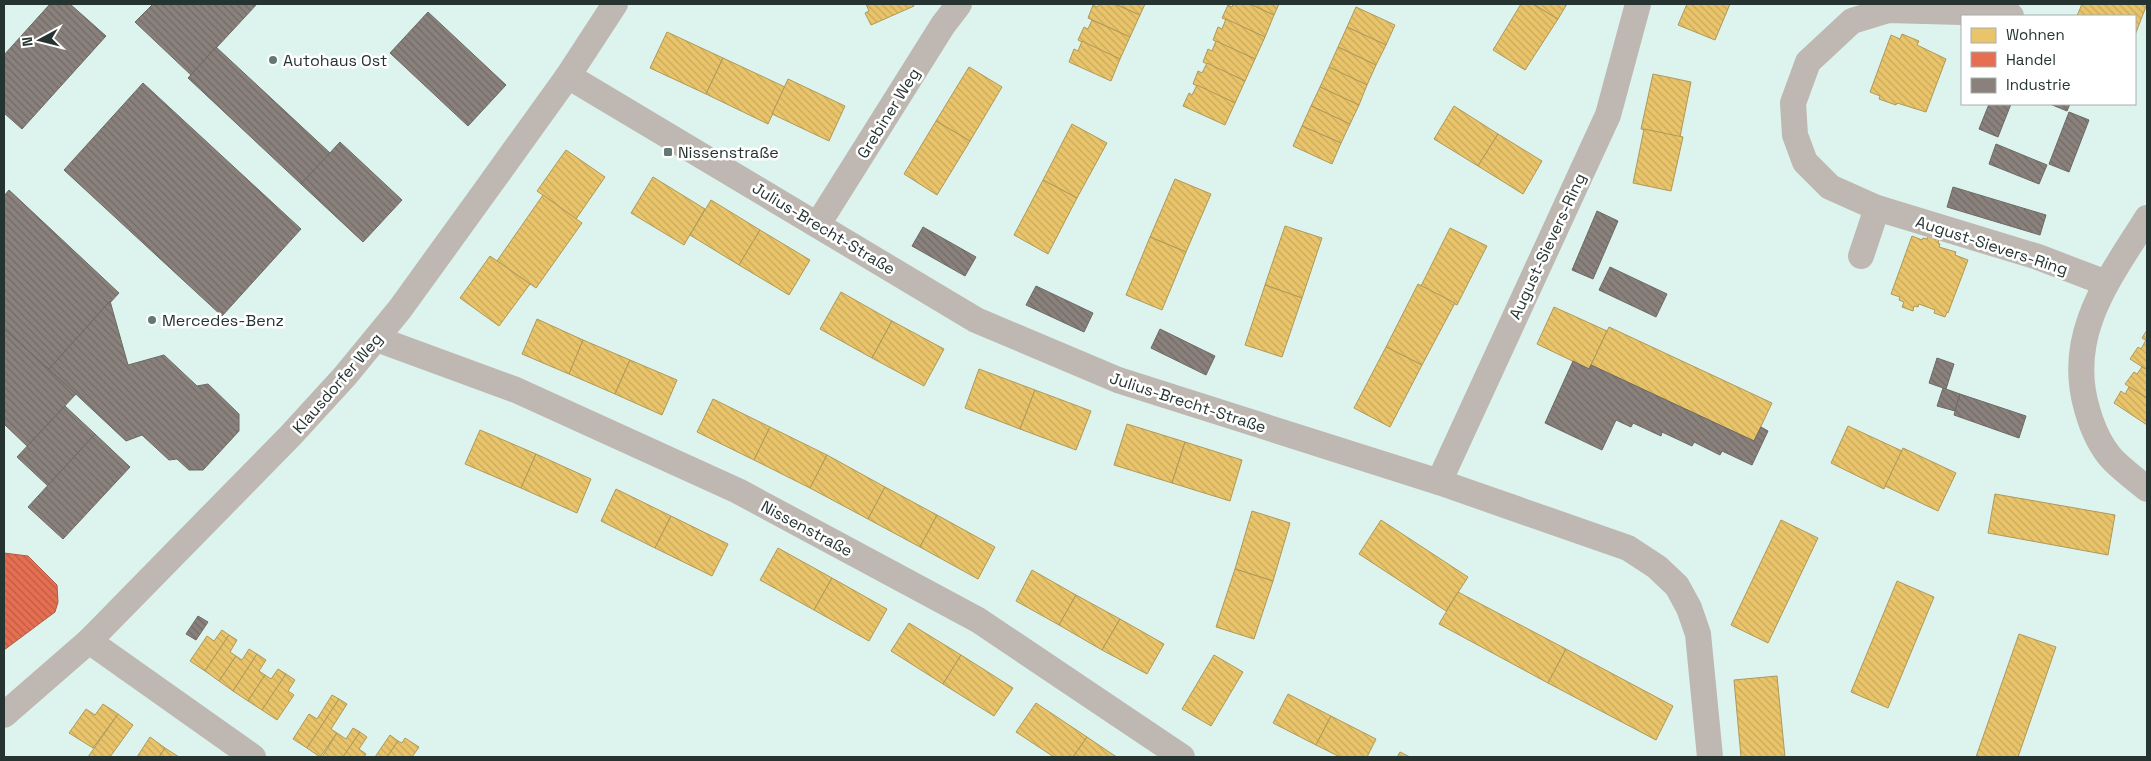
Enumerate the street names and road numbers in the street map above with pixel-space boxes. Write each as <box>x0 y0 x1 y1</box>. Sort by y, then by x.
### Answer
street label: Grebiner Weg <box>852 64 925 162</box>
street label: August-Sievers-Ring <box>1504 170 1591 323</box>
street label: Julius-Brecht-Straße <box>748 177 899 279</box>
street label: August-Sievers-Ring <box>1913 211 2071 280</box>
street label: Klausdorfer Weg <box>288 329 387 438</box>
street label: Julius-Brecht-Straße <box>1107 367 1269 438</box>
street label: Nissenstraße <box>757 496 856 561</box>

